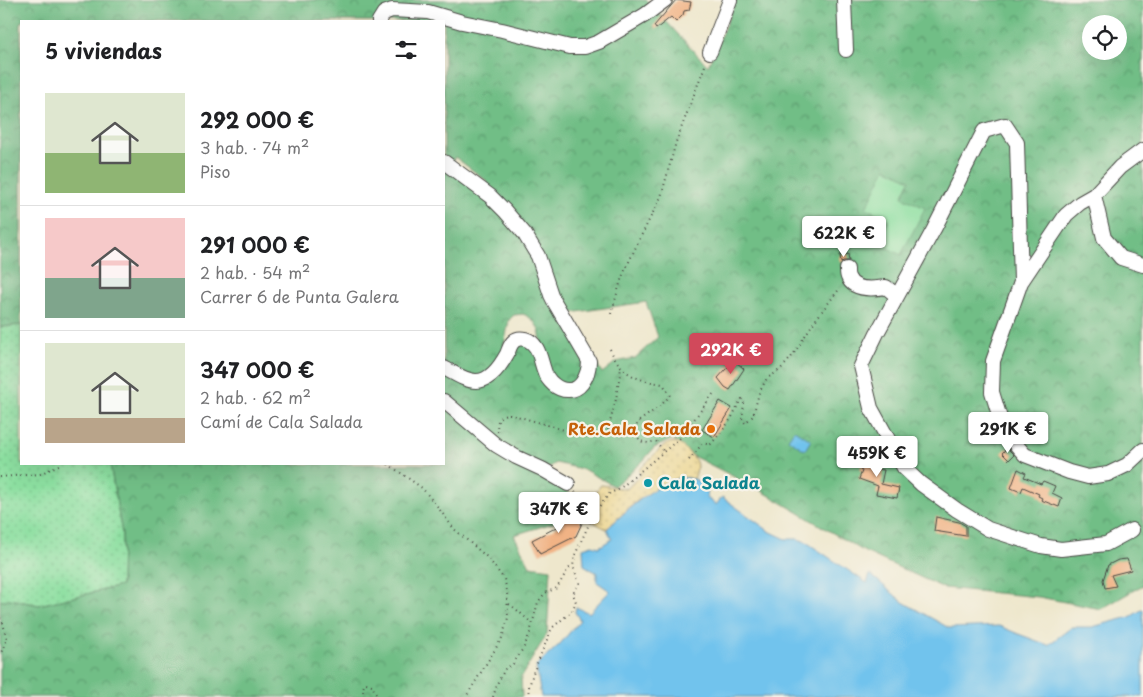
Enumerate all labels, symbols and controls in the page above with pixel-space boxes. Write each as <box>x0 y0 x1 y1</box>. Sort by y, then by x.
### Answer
map controls <box>1082 15 1127 60</box>
button: locate <box>1082 15 1127 60</box>
text: 5 viviendas <box>45 34 162 66</box>
icon: filters <box>392 36 420 64</box>
text: 292 000 € <box>200 103 314 135</box>
icon: home <box>85 113 145 173</box>
text: 3 hab. · 74 m² <box>200 135 309 159</box>
text: Piso <box>200 159 230 183</box>
pin: 622K € <box>803 216 885 258</box>
text: 622K € <box>813 220 875 244</box>
text: 291 000 € <box>200 228 310 260</box>
icon: home <box>85 238 145 298</box>
text: 2 hab. · 54 m² <box>200 260 310 284</box>
text: Carrer 6 de Punta Galera <box>200 284 399 308</box>
pin: 292K € <box>690 332 772 375</box>
text: 292K € <box>700 337 762 361</box>
text: 347 000 € <box>200 353 314 385</box>
icon: home <box>85 363 145 423</box>
text: 2 hab. · 62 m² <box>200 385 311 409</box>
text: Camí de Cala Salada <box>200 409 363 433</box>
pin: 291K € <box>967 412 1049 454</box>
place label: Rte.Cala Salada <box>568 416 701 440</box>
text: 291K € <box>979 416 1037 440</box>
marker: Rte.Cala Salada <box>705 423 717 435</box>
pin: 459K € <box>836 436 918 478</box>
text: 459K € <box>848 440 906 464</box>
place label: Cala Salada <box>658 470 760 494</box>
marker: Cala Salada <box>642 477 654 489</box>
pin: 347K € <box>518 492 600 534</box>
text: 347K € <box>530 496 588 520</box>

